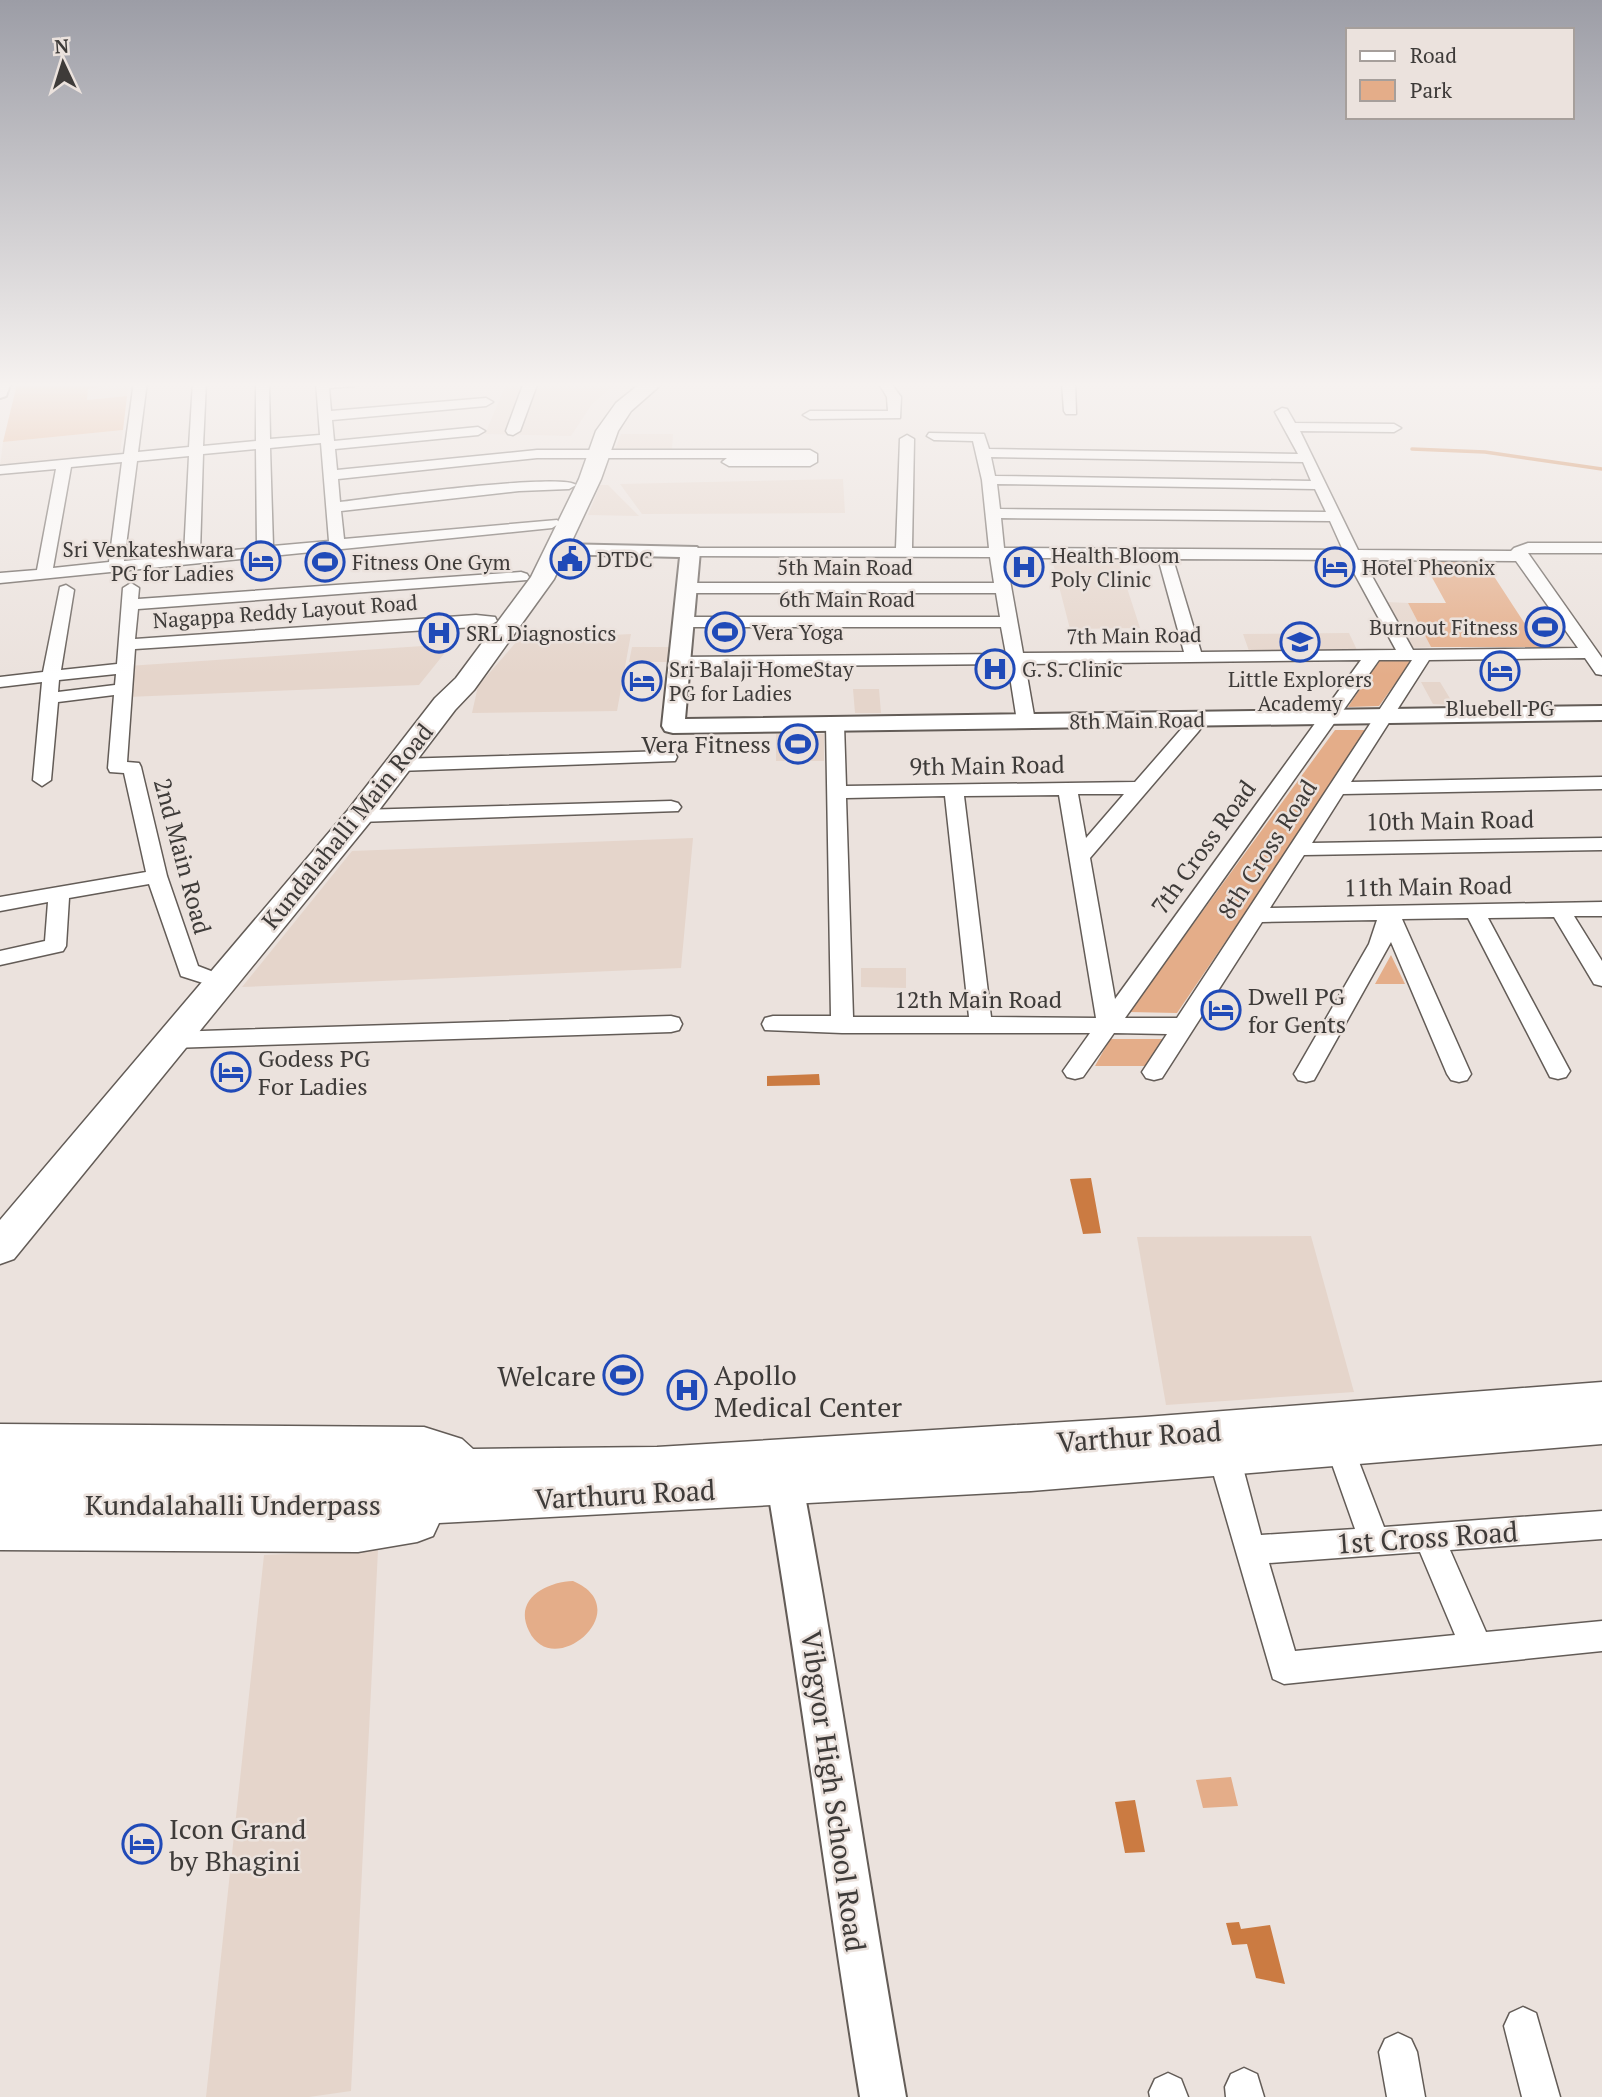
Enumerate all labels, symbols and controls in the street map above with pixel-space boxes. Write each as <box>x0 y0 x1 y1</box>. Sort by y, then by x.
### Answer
north arrow <box>28 28 98 98</box>
legend <box>1346 28 1574 119</box>
text: N <box>54 33 70 59</box>
text: Road <box>1410 41 1457 69</box>
text: Park <box>1410 76 1452 104</box>
place label: Sri Venkateshwara PG for Ladies <box>63 535 234 587</box>
public building icon: DTDC <box>549 538 591 580</box>
hotel icon: Sri Venkateshwara PG for Ladies <box>240 540 282 582</box>
sports icon: Fitness One Gym <box>304 541 346 583</box>
place label: Health Bloom Poly Clinic <box>1051 541 1180 593</box>
place label: DTDC <box>597 545 653 573</box>
hospital icon: Health Bloom Poly Clinic <box>1003 546 1045 588</box>
hotel icon: Hotel Pheonix <box>1314 546 1356 588</box>
place label: Fitness One Gym <box>352 548 511 576</box>
street label: 5th Main Road <box>777 553 913 581</box>
place label: Hotel Pheonix <box>1362 553 1495 581</box>
street label: 6th Main Road <box>779 585 915 613</box>
street label: Nagappa Reddy Layout Road <box>152 588 419 634</box>
sports icon: Burnout Fitness <box>1524 606 1566 648</box>
sports icon: Vera Yoga <box>704 611 746 653</box>
hospital icon: SRL Diagnostics <box>418 612 460 654</box>
place label: Burnout Fitness <box>1369 613 1518 641</box>
place label: Vera Yoga <box>752 618 844 646</box>
place label: SRL Diagnostics <box>466 619 616 647</box>
street label: 7th Main Road <box>1066 620 1202 650</box>
school or university icon: Little Explorers Academy <box>1279 621 1321 663</box>
hospital icon: G. S. Clinic <box>974 648 1016 690</box>
hotel icon: Bluebell PG <box>1479 650 1521 692</box>
place label: Sri Balaji HomeStay PG for Ladies <box>669 655 854 707</box>
place label: G. S. Clinic <box>1022 655 1123 683</box>
hotel icon: Sri Balaji HomeStay PG for Ladies <box>621 660 663 702</box>
place label: Little Explorers Academy <box>1228 665 1372 717</box>
place label: Bluebell PG <box>1446 694 1555 722</box>
street label: 8th Main Road <box>1069 705 1206 735</box>
street label: Kundalahalli Main Road <box>254 717 440 935</box>
sports icon: Vera Fitness <box>777 723 819 765</box>
place label: Vera Fitness <box>641 728 771 760</box>
street label: 9th Main Road <box>909 748 1065 782</box>
street label: 7th Cross Road <box>1143 773 1263 921</box>
street label: 8th Cross Road <box>1210 773 1324 925</box>
street label: 2nd Main Road <box>147 775 219 937</box>
street label: 10th Main Road <box>1366 803 1534 837</box>
street label: 11th Main Road <box>1344 869 1512 903</box>
place label: Dwell PG for Gents <box>1248 980 1346 1040</box>
street label: 12th Main Road <box>894 983 1062 1015</box>
hotel icon: Dwell PG for Gents <box>1200 989 1242 1031</box>
place label: Godess PG For Ladies <box>258 1042 371 1102</box>
hotel icon: Godess PG For Ladies <box>210 1051 252 1093</box>
sports icon: Welcare <box>602 1354 644 1396</box>
place label: Apollo Medical Center <box>714 1356 902 1425</box>
place label: Welcare <box>497 1357 596 1394</box>
hospital icon: Apollo Medical Center <box>666 1369 708 1411</box>
street label: Varthur Road <box>1056 1412 1222 1460</box>
street label: Varthuru Road <box>534 1471 716 1517</box>
street label: Kundalahalli Underpass <box>85 1486 381 1523</box>
street label: 1st Cross Road <box>1335 1512 1519 1562</box>
street label: Vibgyor High School Road <box>793 1628 875 1954</box>
place label: Icon Grand by Bhagini <box>169 1810 307 1879</box>
hotel icon: Icon Grand by Bhagini <box>121 1823 163 1865</box>

